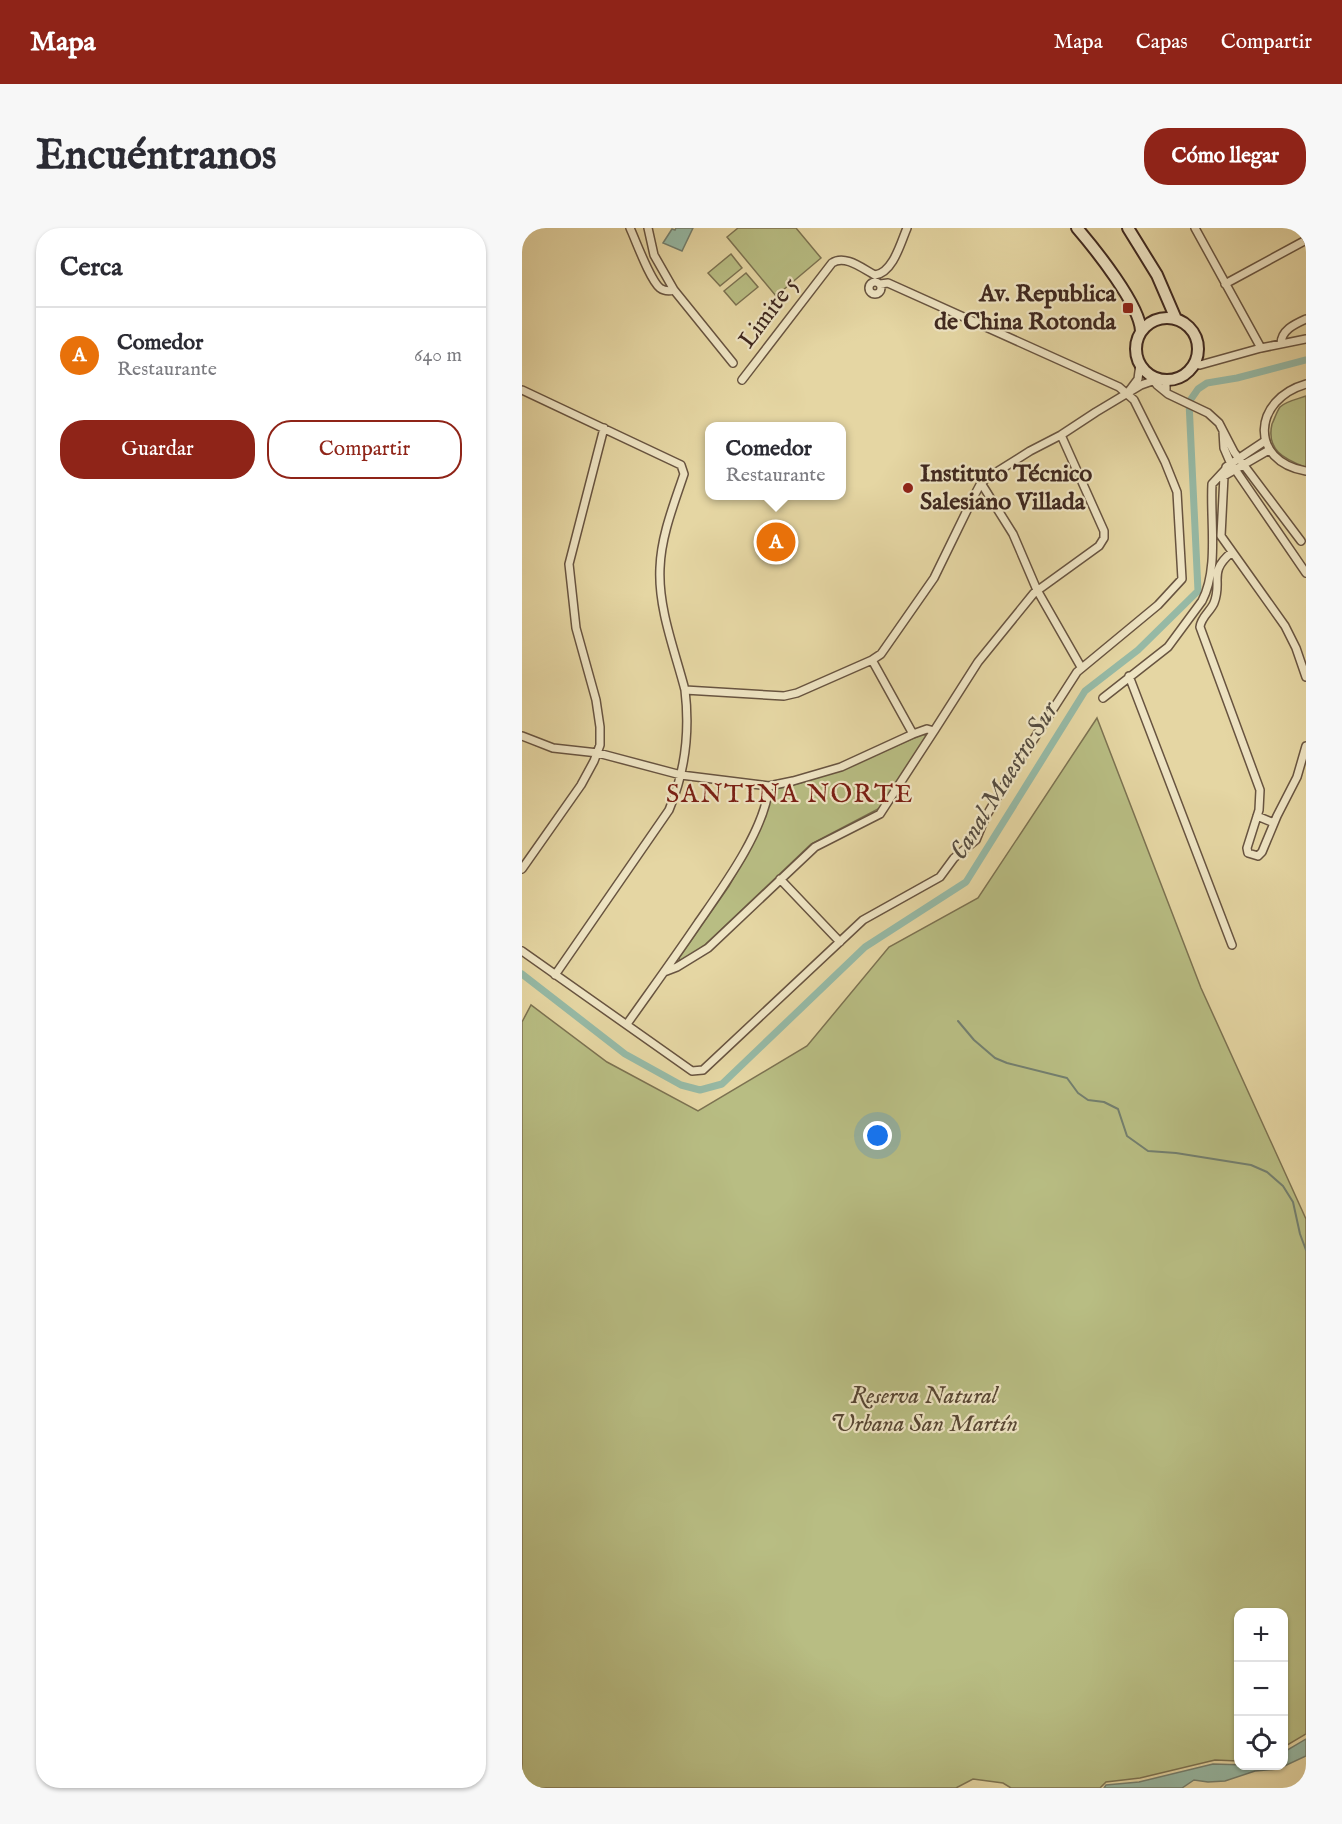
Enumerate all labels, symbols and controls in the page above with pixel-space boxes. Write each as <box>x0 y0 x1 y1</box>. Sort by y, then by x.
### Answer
text: Mapa <box>30 25 96 60</box>
text: Mapa <box>1054 29 1103 56</box>
text: Capas <box>1136 29 1188 56</box>
text: Compartir <box>1221 29 1312 56</box>
button: Cómo llegar <box>1144 128 1306 185</box>
text: Encuéntranos <box>36 130 277 183</box>
text: Cerca <box>60 251 122 284</box>
street label: Limite 5 <box>732 271 806 355</box>
place label: Av. Republica de China Rotonda <box>934 279 1117 338</box>
marker: Av. Republica de China Rotonda <box>1121 301 1135 315</box>
text: Comedor <box>117 329 203 357</box>
text: A <box>73 343 86 368</box>
text: 640 m <box>414 343 462 368</box>
text: Restaurante <box>117 357 217 382</box>
button: Guardar <box>60 420 255 479</box>
button: Compartir <box>267 420 462 479</box>
popup <box>705 422 846 500</box>
text: Comedor <box>726 435 812 463</box>
place label: Instituto Técnico Salesiano Villada <box>920 459 1092 518</box>
text: Restaurante <box>726 463 825 488</box>
marker: Instituto Técnico Salesiano Villada <box>901 481 915 495</box>
pin: A <box>756 520 796 564</box>
water label: Canal Maestro Sur <box>942 695 1066 866</box>
district label: SANTINA NORTE <box>666 778 914 811</box>
your location <box>863 1121 892 1150</box>
park label: Reserva Natural Urbana San Martín <box>830 1381 1018 1440</box>
map controls <box>1234 1608 1288 1770</box>
button: + <box>1234 1608 1288 1662</box>
button: − <box>1234 1662 1288 1716</box>
button: locate <box>1234 1716 1288 1770</box>

